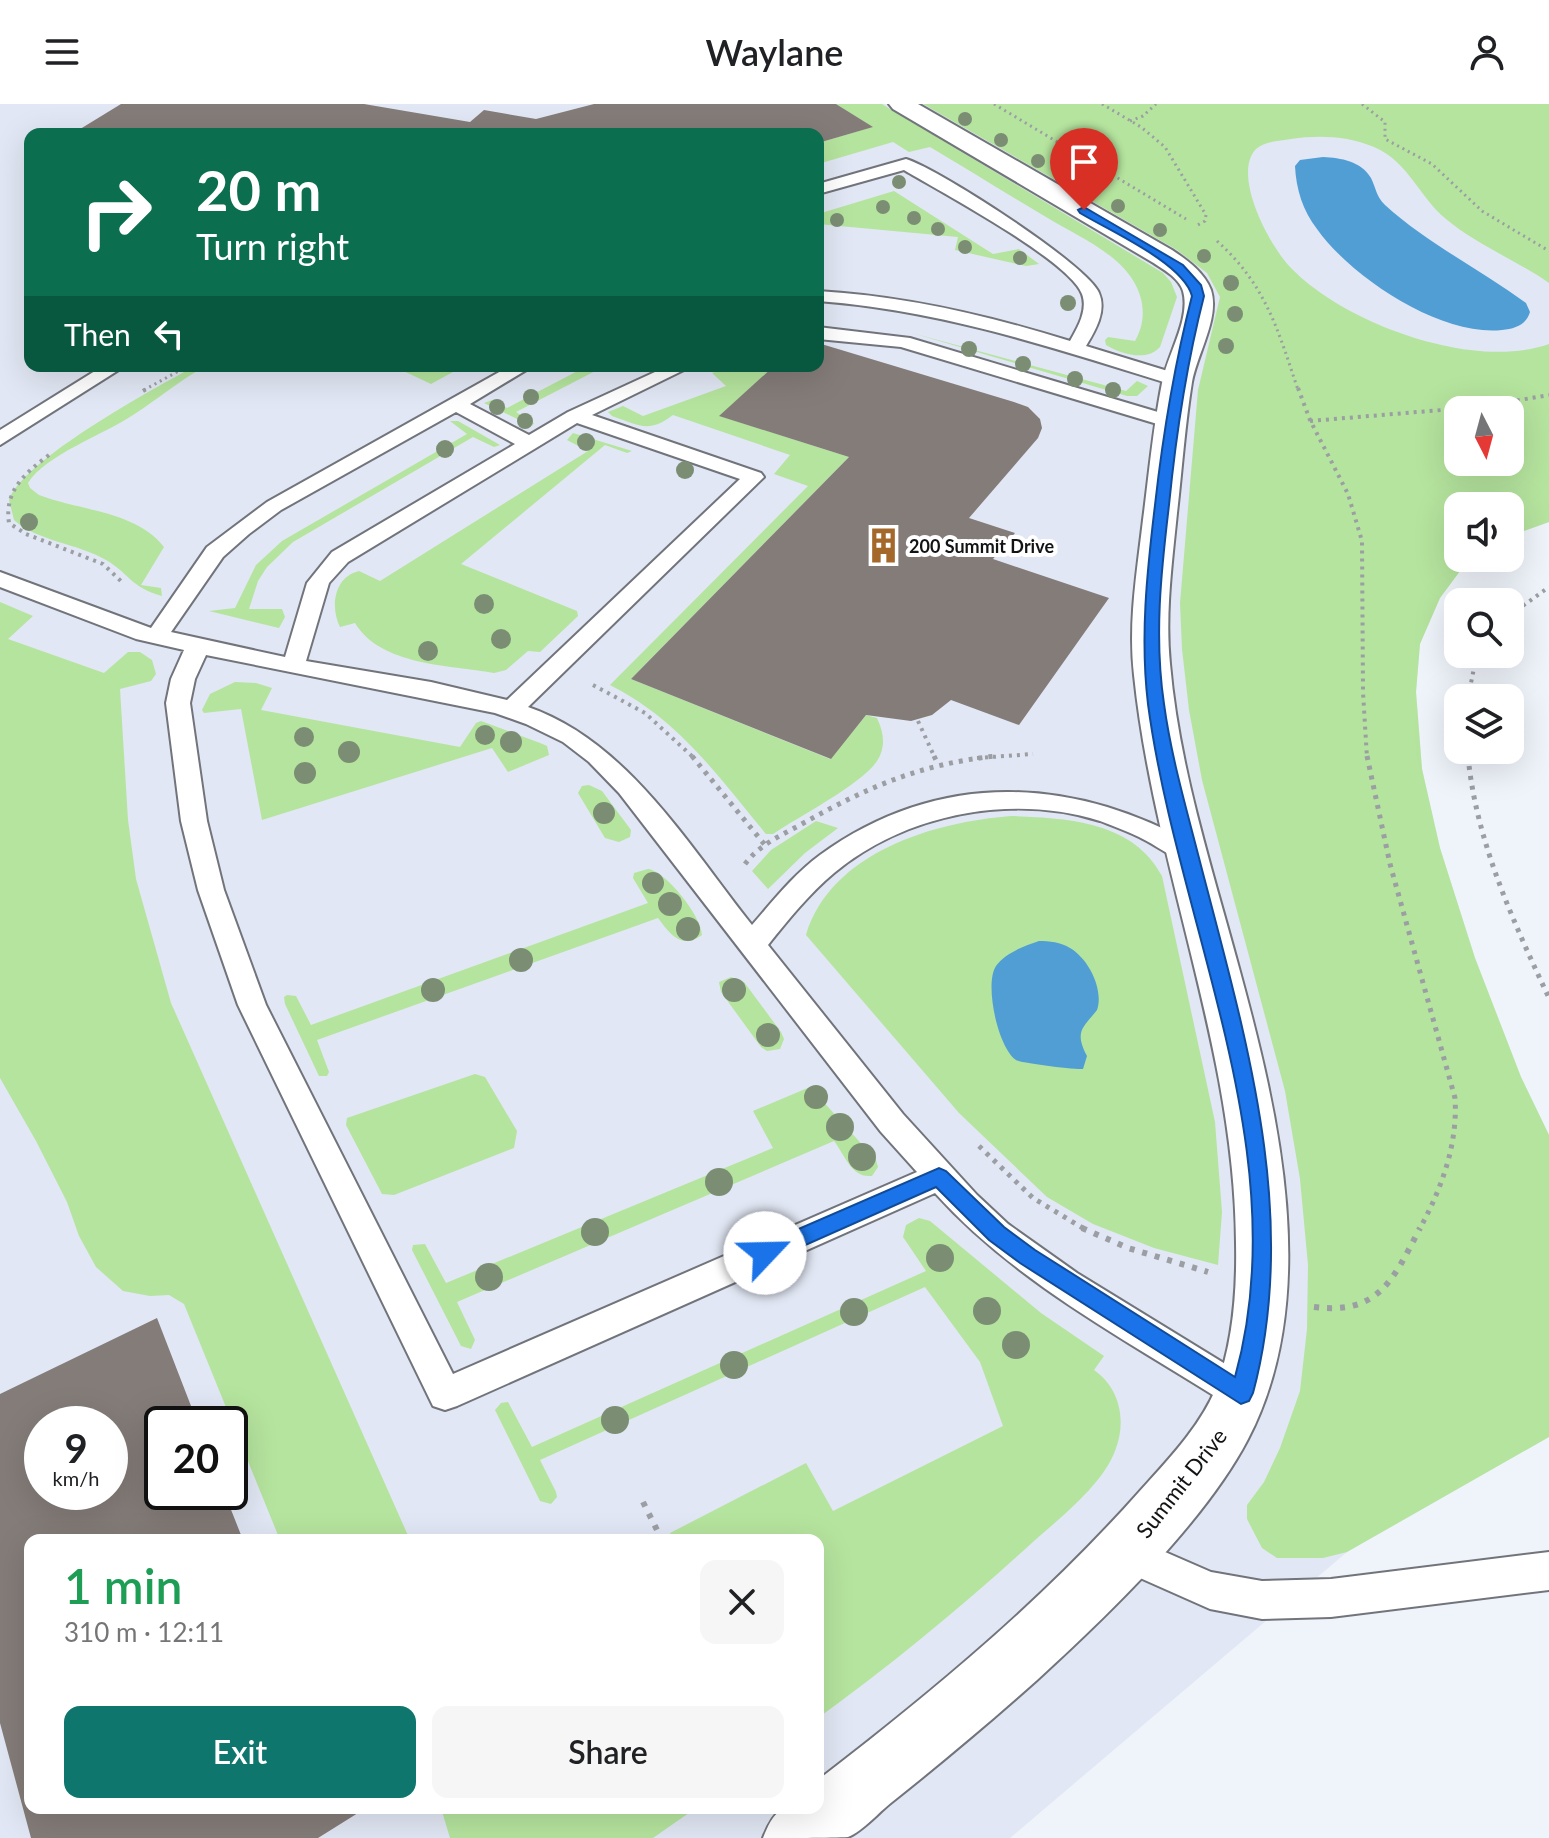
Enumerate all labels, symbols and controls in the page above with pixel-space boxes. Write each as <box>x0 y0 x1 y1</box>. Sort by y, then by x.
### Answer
icon: menu <box>40 30 84 74</box>
text: Waylane <box>706 30 843 74</box>
icon: person <box>1465 30 1509 74</box>
pin <box>1050 128 1118 210</box>
icon: arrive <box>1062 140 1106 184</box>
text: 20 m <box>196 156 321 223</box>
icon: right <box>64 160 168 264</box>
text: Turn right <box>196 224 349 268</box>
icon: left <box>147 312 191 356</box>
text: Then <box>64 316 131 352</box>
north arrow <box>1444 396 1524 476</box>
map controls <box>1444 396 1524 764</box>
button: sound <box>1444 492 1524 572</box>
building icon: 200 Summit Drive <box>864 527 902 565</box>
place label: 200 Summit Drive <box>909 535 1054 557</box>
button: search <box>1444 588 1524 668</box>
button: layers <box>1444 684 1524 764</box>
position arrow <box>723 1211 807 1295</box>
speed limit sign: 20 <box>144 1406 248 1510</box>
street label: Summit Drive <box>1130 1423 1232 1543</box>
text: 9 <box>64 1424 88 1472</box>
text: km/h <box>53 1466 99 1490</box>
text: 1 min <box>64 1557 182 1614</box>
button: close <box>700 1560 784 1644</box>
text: 310 m · 12:11 <box>64 1616 224 1648</box>
button: Exit <box>64 1706 416 1798</box>
button: Share <box>432 1706 784 1798</box>

